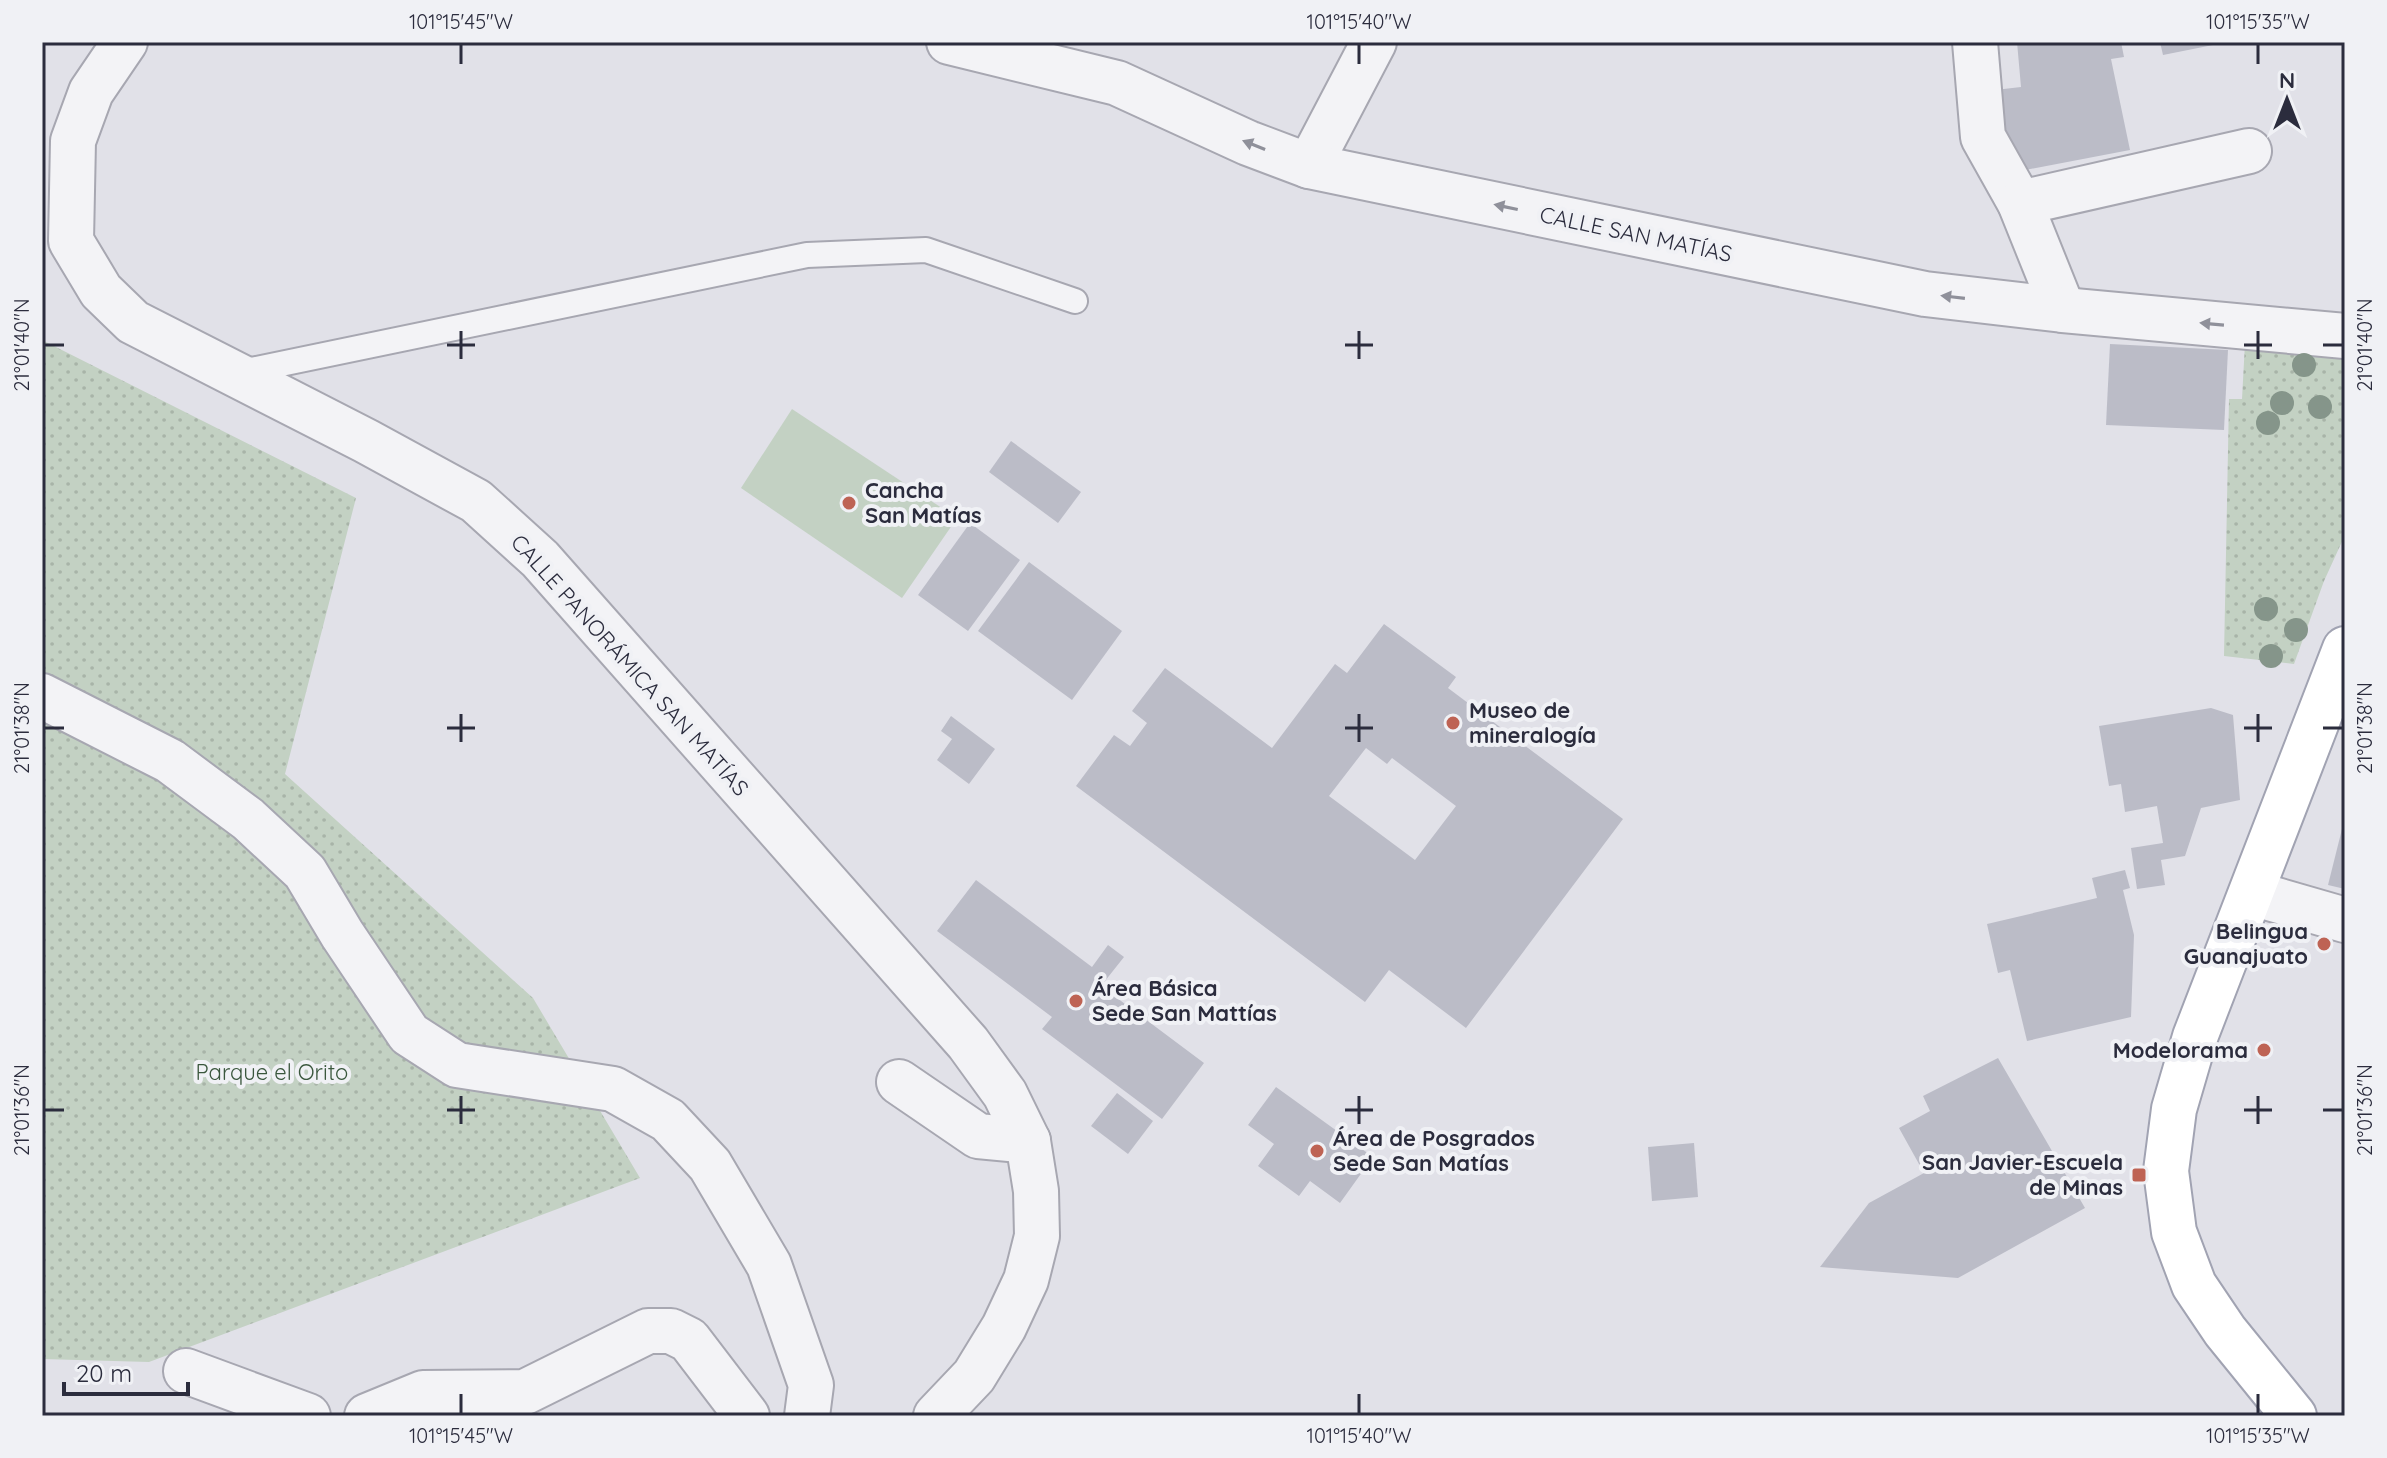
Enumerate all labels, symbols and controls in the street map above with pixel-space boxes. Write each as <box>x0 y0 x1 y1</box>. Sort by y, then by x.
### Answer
text: 101°15'45"W <box>409 9 513 34</box>
text: 101°15'40"W <box>1307 9 1411 34</box>
text: 101°15'35"W <box>2206 9 2310 34</box>
north arrow <box>2247 60 2327 140</box>
text: N <box>2279 66 2295 94</box>
one-way arrow <box>1242 138 1266 151</box>
one-way arrow <box>1493 200 1518 213</box>
street label: CALLE SAN MATÍAS <box>1537 200 1735 268</box>
one-way arrow <box>1940 290 1965 303</box>
text: 21°01'40"N <box>9 299 34 391</box>
text: 21°01'40"N <box>2352 299 2377 391</box>
one-way arrow <box>2199 317 2224 330</box>
place label: Cancha San Matías <box>865 476 982 529</box>
marker: Cancha San Matías <box>840 494 858 512</box>
street label: CALLE PANORÁMICA SAN MATÍAS <box>505 528 755 802</box>
text: 21°01'38"N <box>9 682 34 774</box>
text: 21°01'38"N <box>2352 682 2377 774</box>
place label: Museo de mineralogía <box>1469 696 1596 749</box>
marker: Museo de mineralogía <box>1444 714 1462 732</box>
place label: Belingua Guanajuato <box>2184 917 2308 970</box>
marker: Belingua Guanajuato <box>2315 935 2333 953</box>
place label: Área Básica Sede San Mattías <box>1092 974 1277 1027</box>
marker: Área Básica Sede San Mattías <box>1067 992 1085 1010</box>
place label: Modelorama <box>2113 1036 2248 1064</box>
marker: Modelorama <box>2255 1041 2273 1059</box>
park label: Parque el Orito <box>196 1058 348 1086</box>
text: 21°01'36"N <box>9 1064 34 1156</box>
text: 21°01'36"N <box>2352 1064 2377 1156</box>
place label: Área de Posgrados Sede San Matías <box>1333 1124 1535 1177</box>
marker: Área de Posgrados Sede San Matías <box>1308 1142 1326 1160</box>
place label: San Javier-Escuela de Minas <box>1922 1148 2123 1201</box>
marker: San Javier-Escuela de Minas <box>2130 1166 2148 1184</box>
scale bar <box>64 1346 188 1396</box>
text: 20 m <box>76 1358 132 1388</box>
text: 101°15'45"W <box>409 1423 513 1448</box>
text: 101°15'40"W <box>1307 1423 1411 1448</box>
text: 101°15'35"W <box>2206 1423 2310 1448</box>

